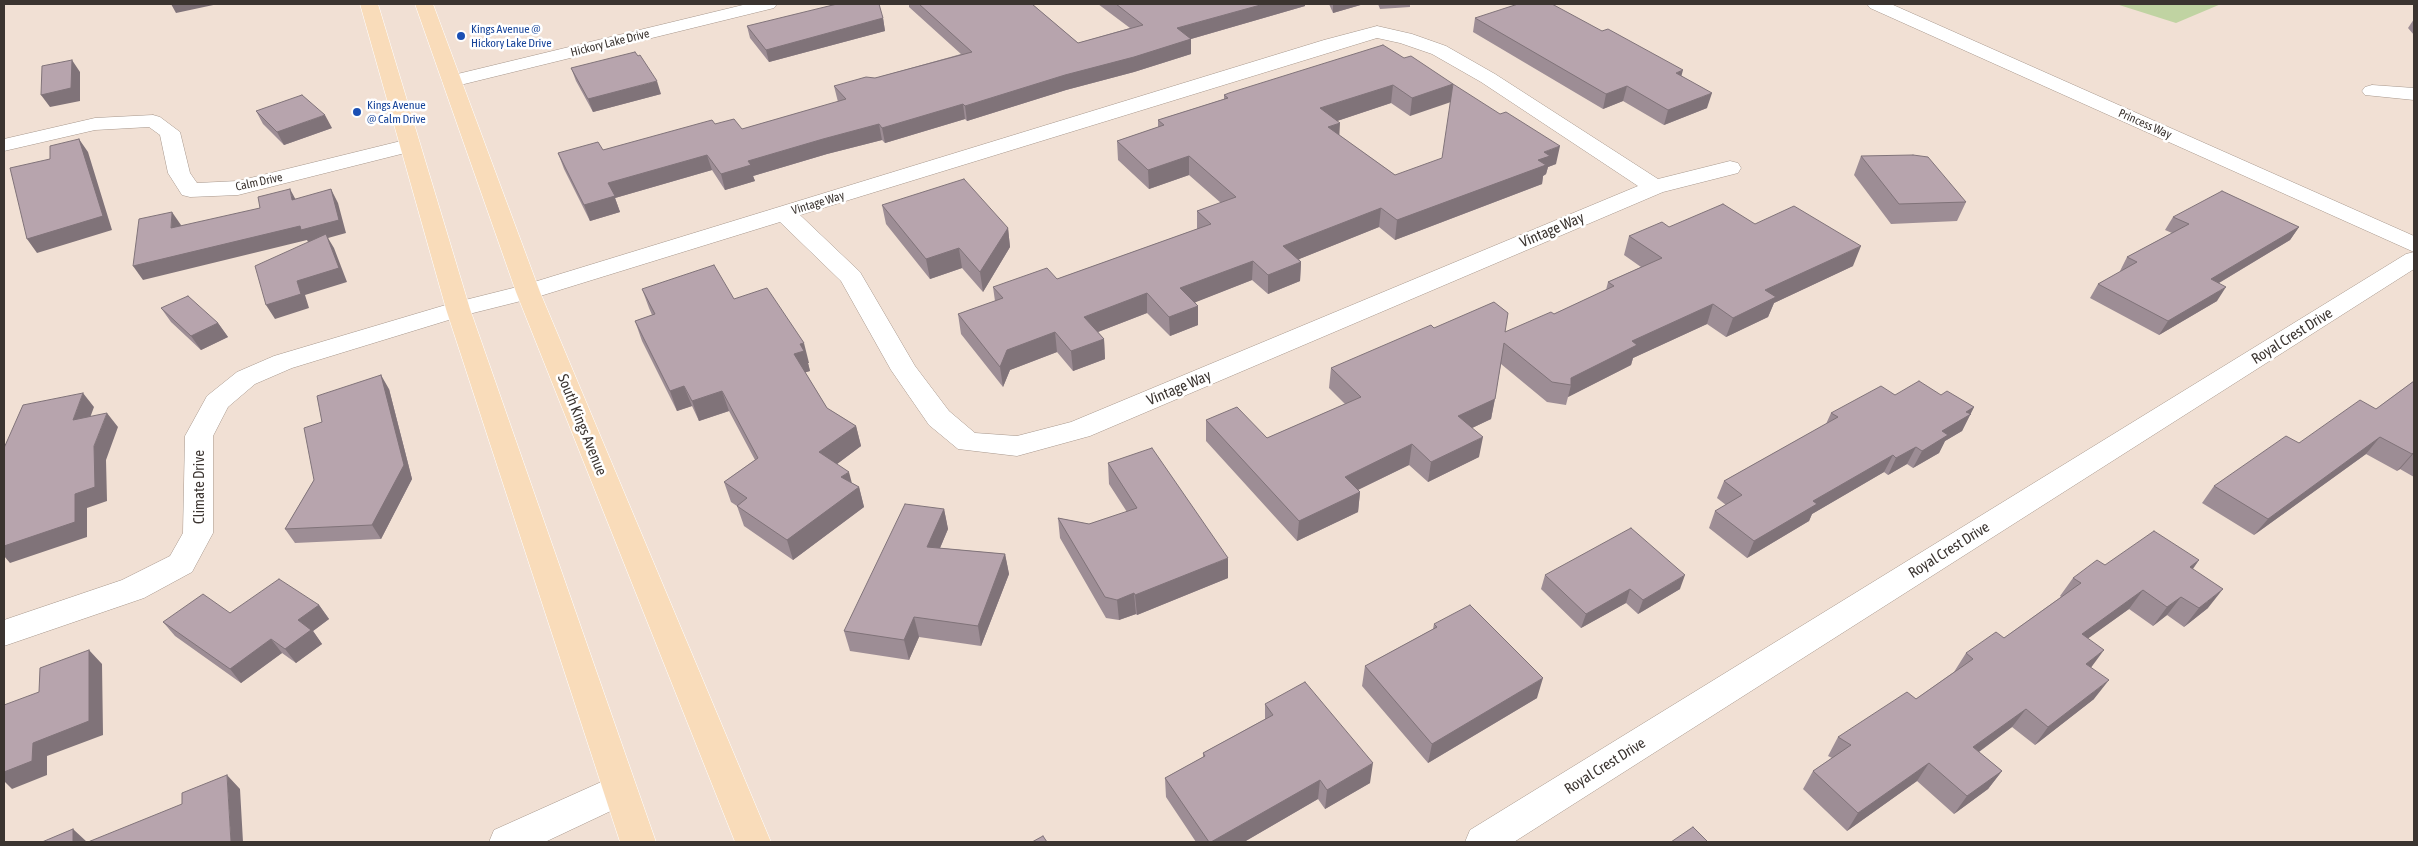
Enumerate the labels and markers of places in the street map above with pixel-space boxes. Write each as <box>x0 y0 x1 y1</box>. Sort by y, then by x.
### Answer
place label: Kings Avenue @ Hickory Lake Drive <box>471 22 552 50</box>
marker: Kings Avenue @ Hickory Lake Drive <box>455 30 467 42</box>
place label: Kings Avenue @ Calm Drive <box>367 98 426 126</box>
marker: Kings Avenue @ Calm Drive <box>351 106 363 118</box>

